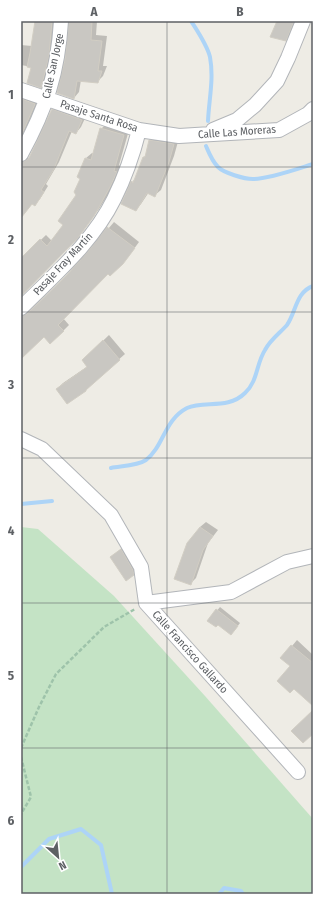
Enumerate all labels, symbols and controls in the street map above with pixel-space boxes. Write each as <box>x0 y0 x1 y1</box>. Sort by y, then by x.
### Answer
text: A <box>89 4 98 19</box>
text: B <box>236 4 244 19</box>
street label: Calle San Jorge <box>40 32 66 100</box>
text: 1 <box>8 87 14 102</box>
street label: Pasaje Santa Rosa <box>58 97 140 135</box>
street label: Calle Las Moreras <box>198 123 277 141</box>
street label: Pasaje Fray Martín <box>31 230 95 298</box>
text: 2 <box>7 232 14 247</box>
text: 3 <box>7 377 14 392</box>
text: 4 <box>8 523 15 538</box>
street label: Calle Francisco Gallardo <box>149 608 231 696</box>
text: 5 <box>8 668 14 683</box>
text: 6 <box>8 813 15 828</box>
north arrow <box>38 837 78 877</box>
text: N <box>56 858 68 873</box>

